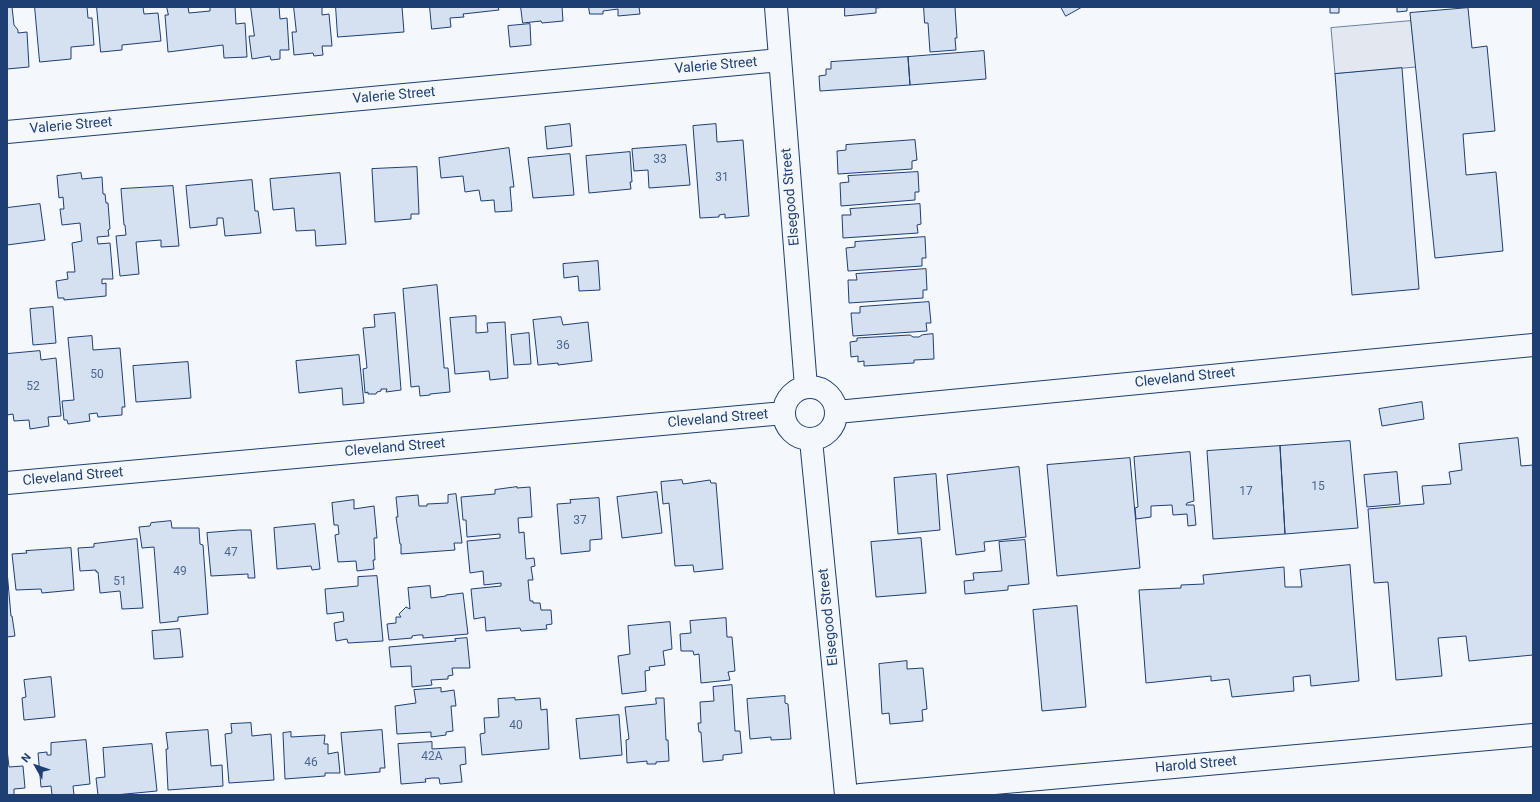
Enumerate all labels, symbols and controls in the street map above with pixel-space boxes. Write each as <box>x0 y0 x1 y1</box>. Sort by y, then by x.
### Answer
street label: Valerie Street <box>674 54 758 78</box>
street label: Valerie Street <box>352 84 436 108</box>
street label: Valerie Street <box>29 114 113 138</box>
street label: Elsegood Street <box>778 147 804 247</box>
house number: 33 <box>653 153 667 167</box>
house number: 31 <box>715 171 729 185</box>
house number: 36 <box>556 339 570 353</box>
street label: Cleveland Street <box>1134 364 1236 392</box>
house number: 50 <box>90 368 104 382</box>
house number: 52 <box>26 380 40 394</box>
street label: Cleveland Street <box>667 406 769 432</box>
street label: Cleveland Street <box>344 435 446 461</box>
street label: Cleveland Street <box>22 464 124 490</box>
house number: 15 <box>1311 480 1325 494</box>
house number: 17 <box>1239 485 1253 499</box>
house number: 37 <box>573 514 587 528</box>
house number: 47 <box>224 546 238 560</box>
house number: 49 <box>173 565 187 579</box>
street label: Elsegood Street <box>816 567 842 667</box>
house number: 51 <box>113 575 127 589</box>
house number: 40 <box>509 719 523 733</box>
north arrow <box>16 746 56 786</box>
house number: 42A <box>421 750 443 764</box>
text: N <box>19 751 34 765</box>
street label: Harold Street <box>1154 753 1238 777</box>
house number: 46 <box>304 756 318 770</box>

